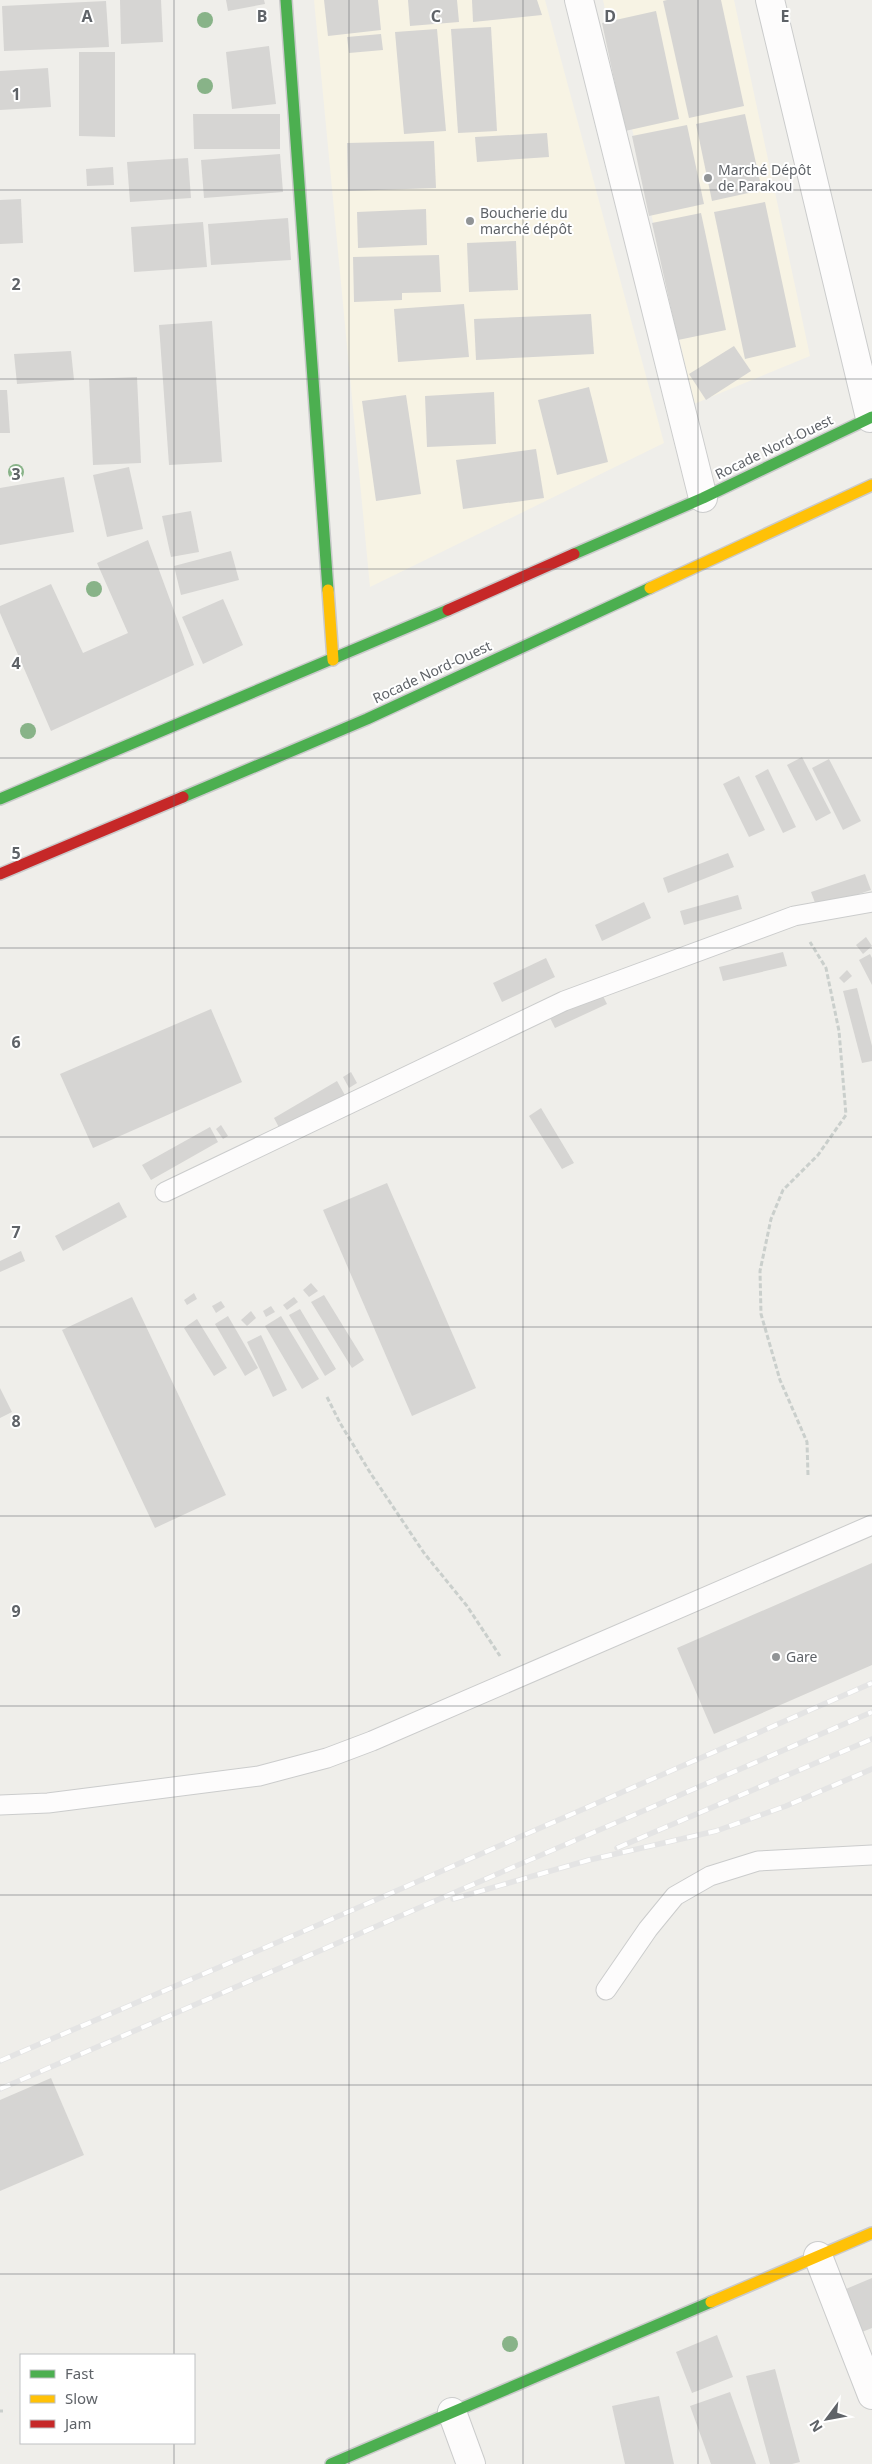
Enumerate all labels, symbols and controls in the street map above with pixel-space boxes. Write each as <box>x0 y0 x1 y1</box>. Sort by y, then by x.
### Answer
text: A <box>81 5 93 27</box>
text: B <box>257 5 267 27</box>
text: C <box>431 5 441 27</box>
text: D <box>604 5 616 27</box>
text: E <box>781 5 790 27</box>
text: 1 <box>11 83 21 105</box>
place label: Marché Dépôt de Parakou <box>718 160 811 195</box>
marker: Marché Dépôt de Parakou <box>702 172 714 184</box>
place label: Boucherie du marché dépôt <box>480 203 572 238</box>
marker: Boucherie du marché dépôt <box>464 215 476 227</box>
text: 2 <box>11 273 21 295</box>
street label: Rocade Nord-Ouest <box>712 410 836 483</box>
text: 3 <box>11 463 21 485</box>
street label: Rocade Nord-Ouest <box>369 636 494 707</box>
text: 4 <box>11 652 21 674</box>
text: 5 <box>11 842 21 864</box>
text: 6 <box>11 1031 21 1053</box>
text: 7 <box>11 1221 21 1243</box>
text: 8 <box>11 1410 21 1432</box>
text: 9 <box>11 1600 21 1622</box>
place label: Gare <box>786 1647 818 1666</box>
marker: Gare <box>770 1651 782 1663</box>
legend <box>20 2354 195 2444</box>
text: Fast <box>65 2363 94 2383</box>
text: Slow <box>65 2388 98 2408</box>
north arrow <box>802 2394 852 2444</box>
text: Jam <box>63 2413 92 2433</box>
text: N <box>804 2416 827 2436</box>

